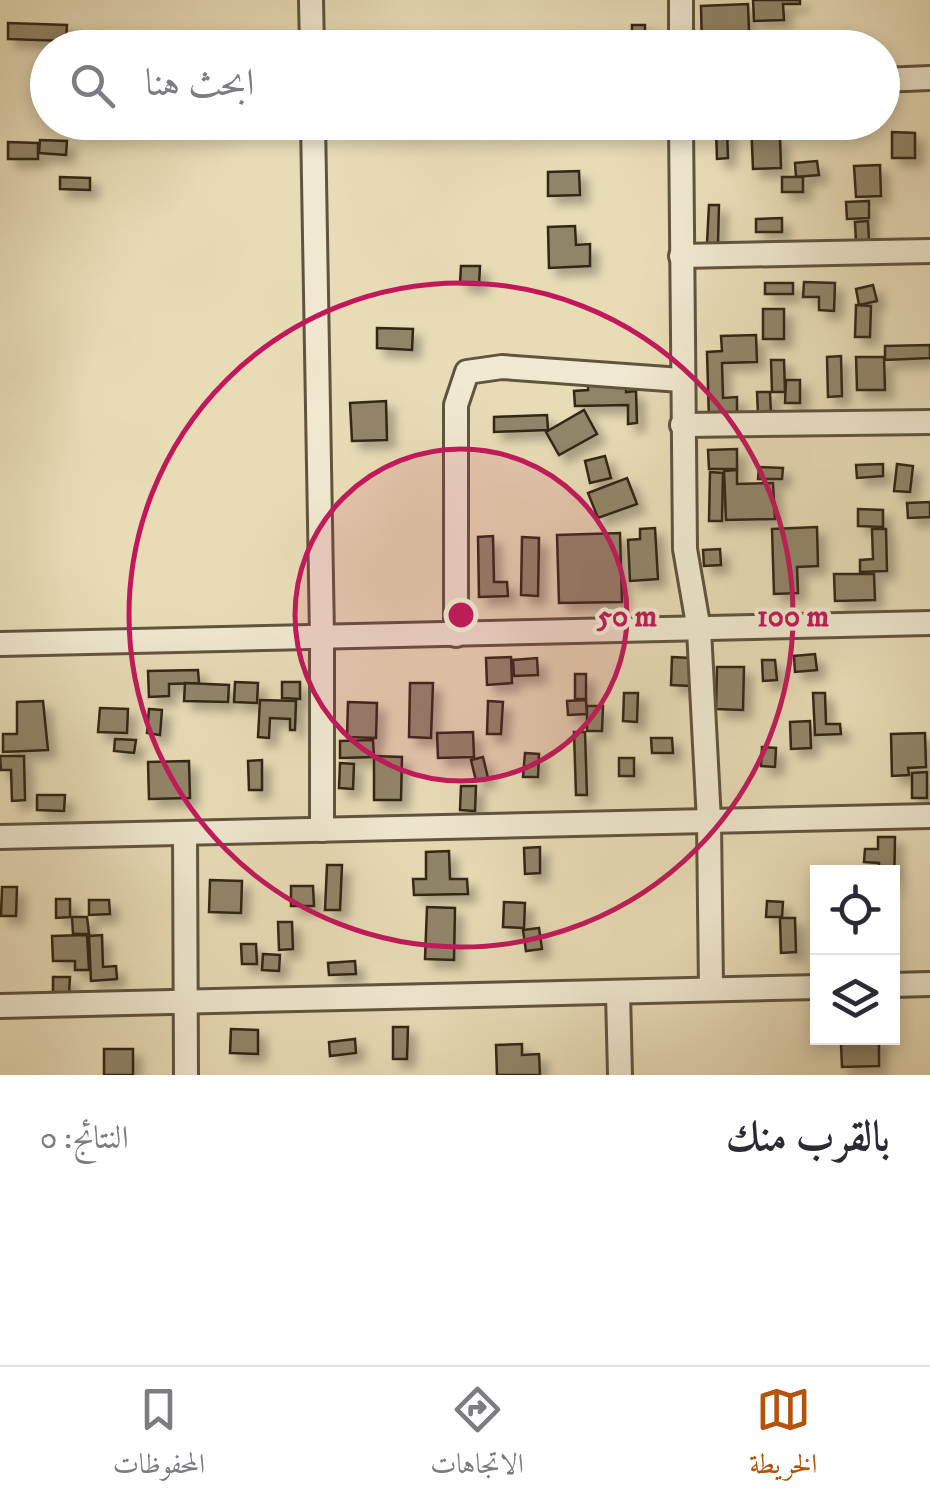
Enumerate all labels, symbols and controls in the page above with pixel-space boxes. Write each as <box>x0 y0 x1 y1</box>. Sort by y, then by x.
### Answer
search box <box>30 30 900 140</box>
icon: search <box>65 58 120 113</box>
text: ابحث هنا <box>145 60 255 108</box>
centre of rings <box>443 597 479 633</box>
text: 50 m <box>596 599 657 636</box>
text: 100 m <box>757 599 830 636</box>
map controls <box>810 865 900 1045</box>
button: locate <box>810 865 900 955</box>
button: layers <box>810 955 900 1045</box>
text: بالقرب منك <box>726 1112 890 1164</box>
text: النتائج: 0 <box>40 1119 129 1159</box>
tab: المحفوظات <box>113 1382 205 1491</box>
tab: الاتجاهات <box>430 1382 524 1491</box>
tab: الخريطة <box>749 1382 817 1491</box>

